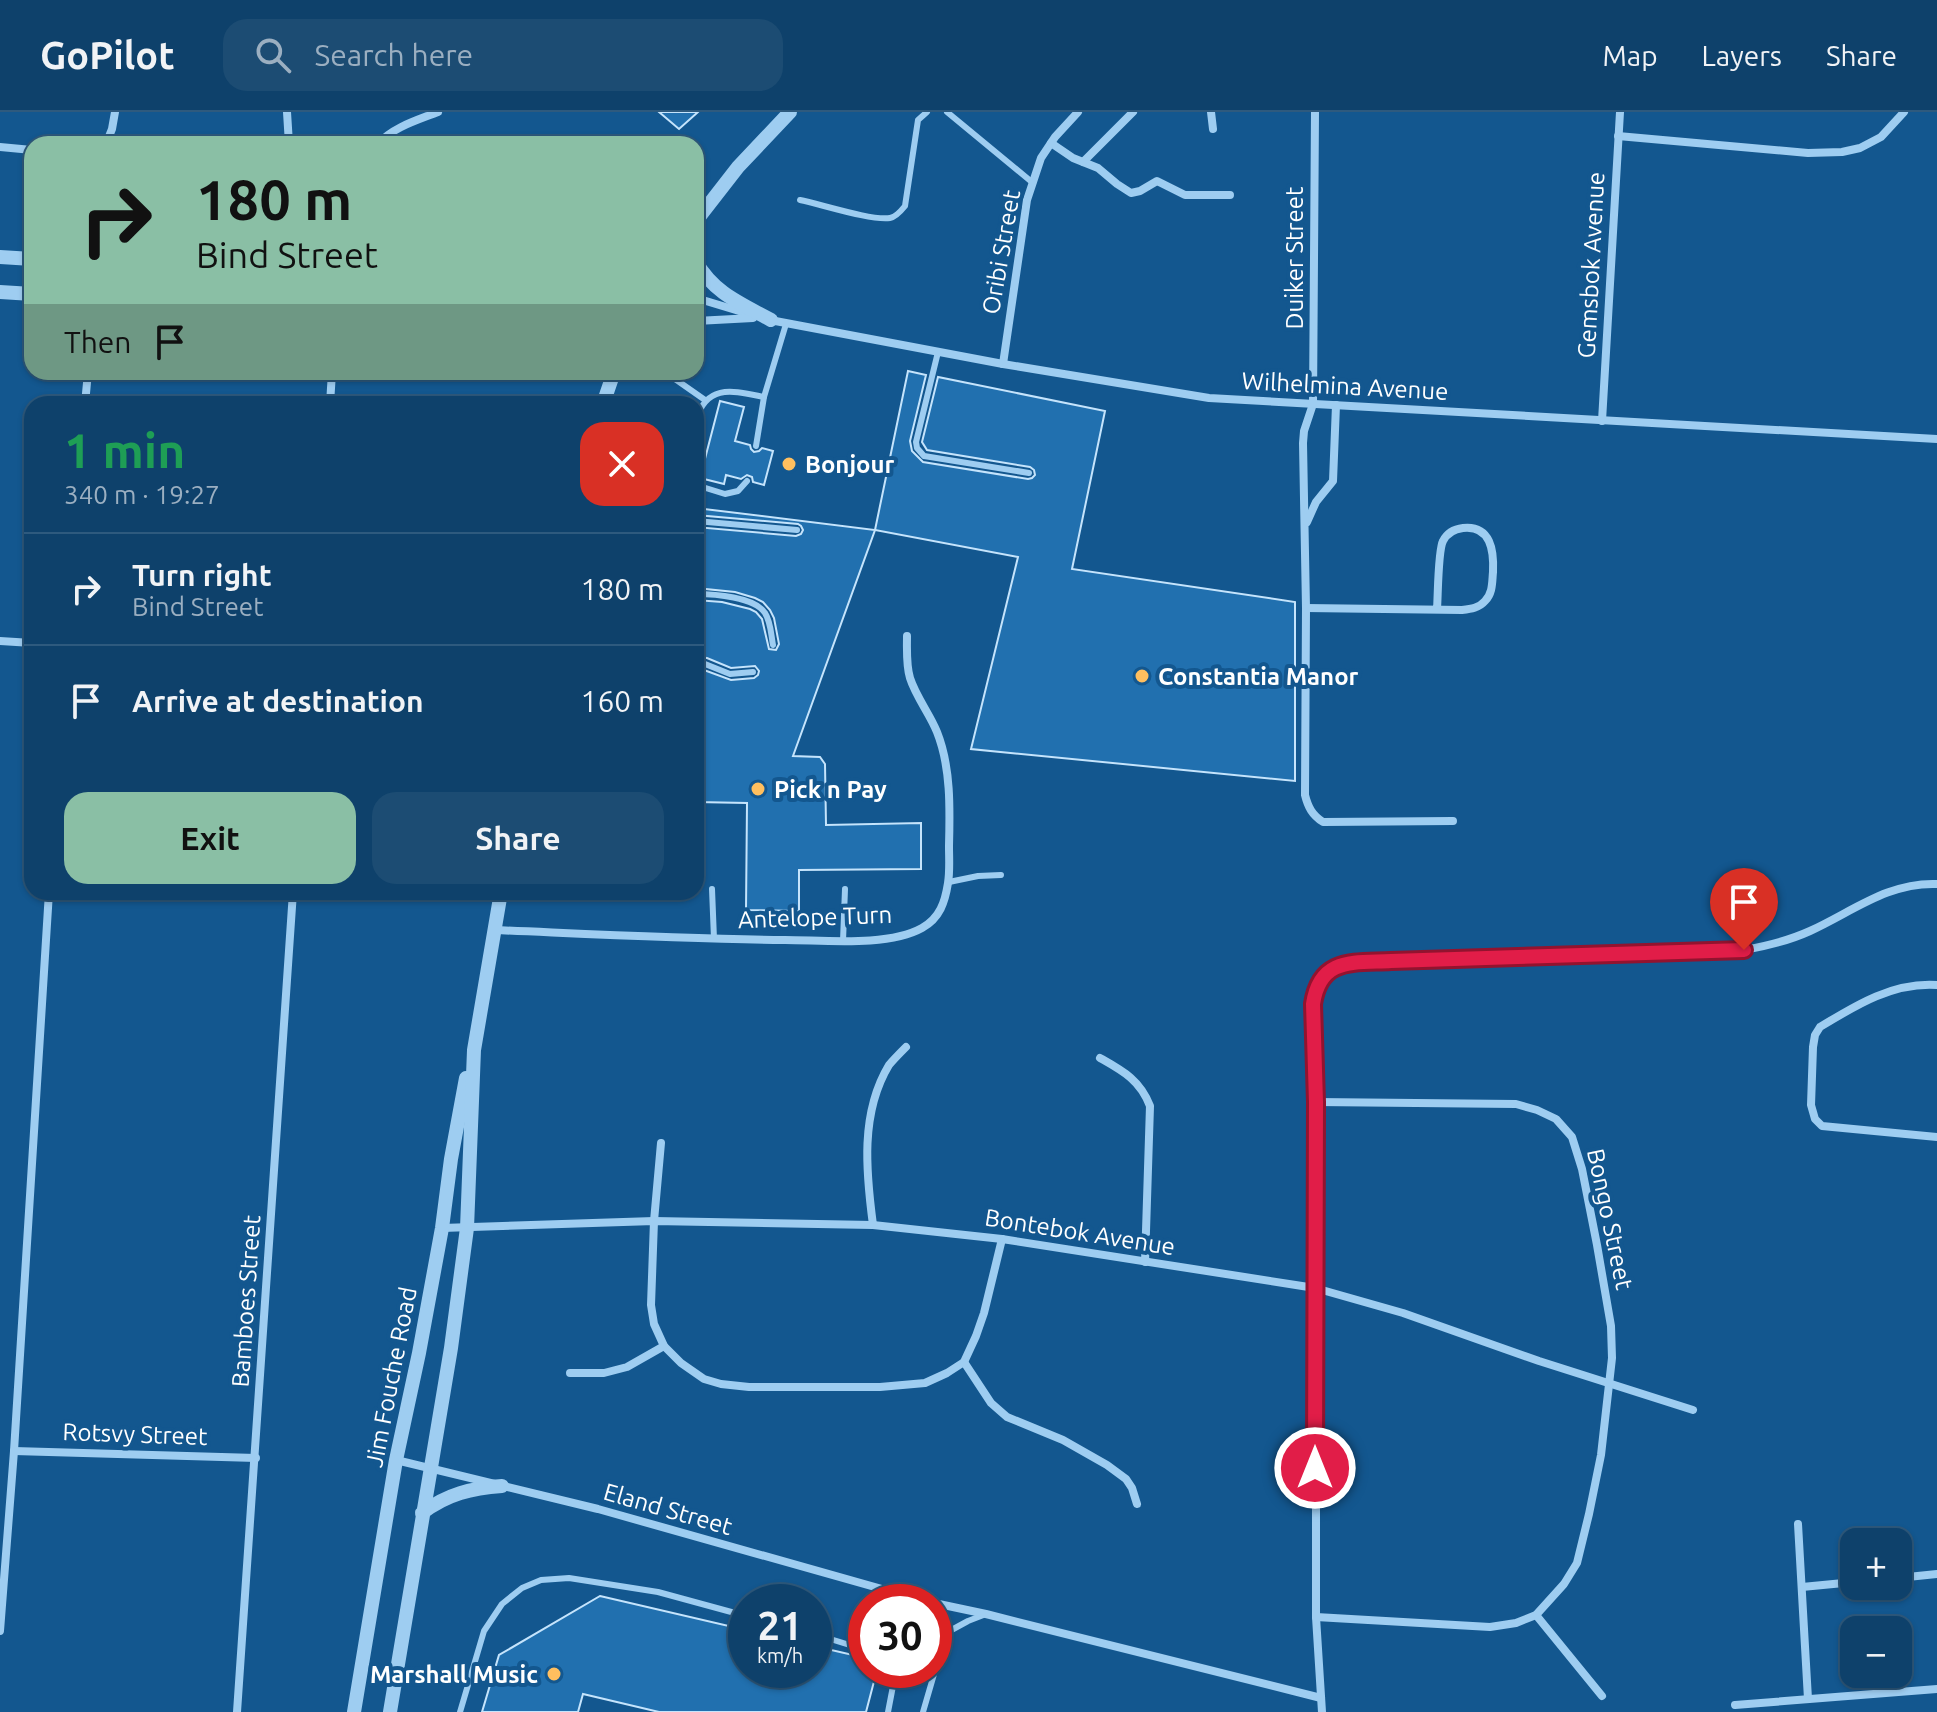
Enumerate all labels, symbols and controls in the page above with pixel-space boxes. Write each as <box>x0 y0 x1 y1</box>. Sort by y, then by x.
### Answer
search box <box>223 19 783 91</box>
icon: search <box>251 33 295 77</box>
text: GoPilot <box>40 34 175 76</box>
text: Search here <box>315 38 473 72</box>
text: Map <box>1602 40 1658 71</box>
text: Layers <box>1702 40 1782 71</box>
text: Share <box>1826 40 1897 71</box>
icon: right <box>64 168 168 272</box>
text: 180 m <box>196 168 352 231</box>
street label: Gemsbok Avenue <box>1573 171 1609 359</box>
street label: Duiker Street <box>1281 186 1308 330</box>
street label: Oribi Street <box>977 187 1025 316</box>
text: Bind Street <box>196 234 378 275</box>
icon: arrive <box>148 320 192 364</box>
text: Then <box>64 325 132 359</box>
street label: Wilhelmina Avenue <box>1241 367 1449 405</box>
button: close <box>580 422 664 506</box>
text: 1 min <box>64 423 185 477</box>
place label: Bonjour <box>805 451 895 478</box>
marker: Bonjour <box>780 455 798 473</box>
text: 340 m · 19:27 <box>64 480 220 509</box>
text: Turn right <box>132 558 272 592</box>
icon: right <box>64 567 108 611</box>
text: 180 m <box>580 572 664 606</box>
text: Bind Street <box>132 592 263 621</box>
place label: Constantia Manor <box>1158 663 1359 690</box>
marker: Constantia Manor <box>1133 667 1151 685</box>
icon: arrive <box>64 679 108 723</box>
text: Arrive at destination <box>132 684 424 718</box>
text: 160 m <box>580 684 664 718</box>
place label: Pick n Pay <box>774 776 887 803</box>
marker: Pick n Pay <box>749 780 767 798</box>
button: Exit <box>64 792 356 884</box>
button: Share <box>372 792 664 884</box>
pin <box>1710 868 1778 950</box>
icon: arrive <box>1722 880 1766 924</box>
street label: Antelope Turn <box>737 901 893 933</box>
street label: Bongo Street <box>1582 1146 1638 1292</box>
street label: Bontebok Avenue <box>983 1204 1177 1260</box>
street label: Bamboes Street <box>227 1213 266 1388</box>
street label: Jim Fouche Road <box>360 1285 422 1469</box>
street label: Rotsvy Street <box>62 1418 208 1450</box>
position arrow <box>1273 1426 1357 1510</box>
street label: Eland Street <box>601 1478 736 1540</box>
map controls <box>1840 1528 1912 1688</box>
button: + <box>1840 1528 1912 1600</box>
speed limit sign: 30 <box>848 1584 952 1688</box>
text: 21 <box>757 1603 803 1648</box>
button: − <box>1840 1616 1912 1688</box>
text: km/h <box>757 1644 803 1667</box>
place label: Marshall Music <box>370 1661 538 1688</box>
marker: Marshall Music <box>545 1665 563 1683</box>

